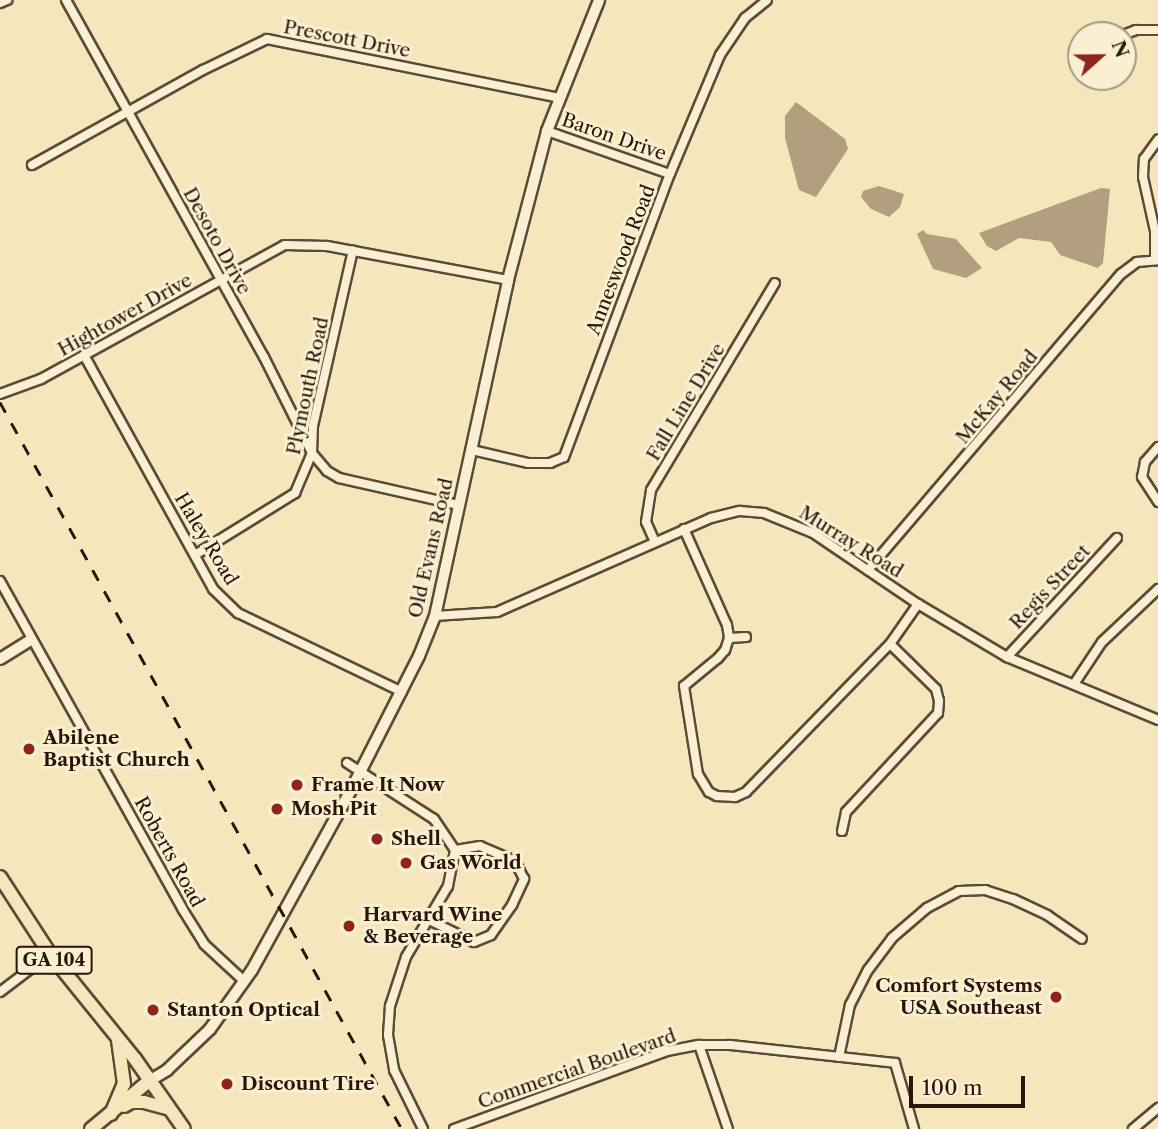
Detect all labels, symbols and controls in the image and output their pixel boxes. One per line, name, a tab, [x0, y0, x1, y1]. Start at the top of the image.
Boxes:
street label: Prescott Drive	[282, 16, 412, 62]
north arrow	[1067, 21, 1137, 91]
text: N	[1107, 37, 1134, 61]
street label: Baron Drive	[559, 108, 669, 166]
street label: Anneswood Road	[582, 182, 660, 338]
street label: Desoto Drive	[178, 184, 256, 298]
street label: Hightower Drive	[54, 269, 196, 361]
street label: Plymouth Road	[282, 315, 334, 457]
street label: Fall Line Drive	[642, 339, 730, 465]
street label: McKay Road	[951, 345, 1043, 449]
street label: Old Evans Road	[404, 476, 458, 620]
street label: Haley Road	[169, 488, 243, 590]
street label: Murray Road	[795, 501, 907, 583]
street label: Regis Street	[1005, 540, 1095, 634]
place label: Abilene Baptist Church	[43, 727, 190, 771]
marker: Abilene Baptist Church	[21, 741, 37, 757]
place label: Frame It Now	[311, 774, 445, 796]
marker: Frame It Now	[289, 777, 305, 793]
street label: Roberts Road	[129, 793, 209, 911]
place label: Mosh Pit	[291, 798, 377, 820]
marker: Mosh Pit	[269, 801, 285, 817]
place label: Shell	[391, 828, 441, 850]
marker: Shell	[369, 831, 385, 847]
place label: Gas World	[420, 852, 522, 874]
marker: Gas World	[398, 855, 414, 871]
place label: Harvard Wine & Beverage	[363, 904, 503, 948]
marker: Harvard Wine & Beverage	[341, 918, 357, 934]
road number: GA 104	[14, 945, 94, 974]
place label: Comfort Systems USA Southeast	[875, 975, 1042, 1019]
marker: Comfort Systems USA Southeast	[1048, 989, 1064, 1005]
place label: Stanton Optical	[167, 999, 320, 1021]
marker: Stanton Optical	[145, 1002, 161, 1018]
street label: Commercial Boulevard	[475, 1024, 679, 1114]
scale bar	[913, 1062, 1028, 1106]
place label: Discount Tire	[241, 1073, 375, 1095]
text: 100 m	[922, 1075, 983, 1100]
marker: Discount Tire	[219, 1076, 235, 1092]

